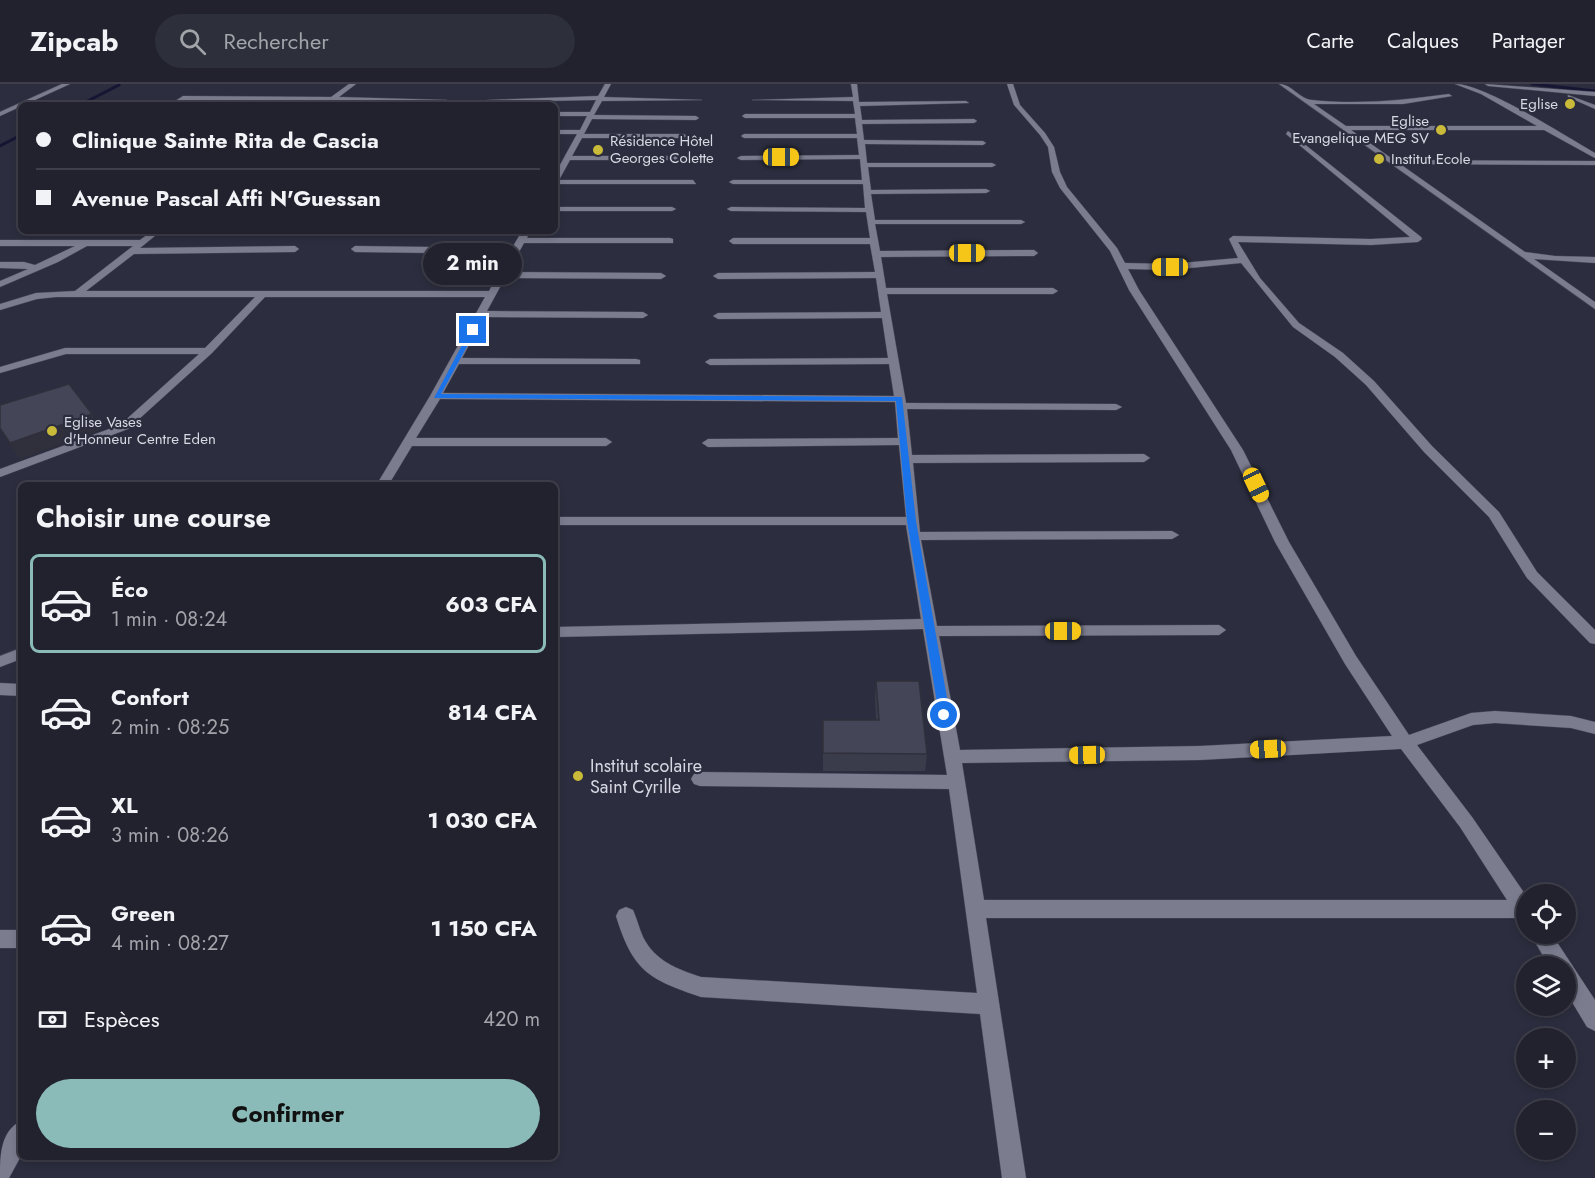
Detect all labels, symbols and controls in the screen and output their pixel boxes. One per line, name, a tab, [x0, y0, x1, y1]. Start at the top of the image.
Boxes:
search box	[155, 14, 575, 68]
text: Zipcab	[30, 21, 119, 62]
icon: search	[176, 25, 209, 58]
text: Rechercher	[224, 25, 329, 57]
text: Carte	[1307, 26, 1354, 56]
text: Calques	[1387, 26, 1459, 56]
text: Partager	[1492, 26, 1565, 56]
place label: Eglise	[1520, 93, 1558, 115]
marker: Eglise	[1563, 97, 1577, 111]
place label: Eglise Evangelique MEG SV	[1292, 110, 1429, 149]
marker: Eglise Evangelique MEG SV	[1434, 123, 1448, 137]
text: Clinique Sainte Rita de Cascia	[72, 124, 379, 156]
place label: Résidence Hôtel Georges Colette	[610, 130, 714, 169]
marker: Résidence Hôtel Georges Colette	[591, 143, 605, 157]
car	[763, 148, 799, 166]
place label: Institut Ecole	[1391, 148, 1471, 170]
marker: Institut Ecole	[1372, 152, 1386, 166]
text: Avenue Pascal Affi N'Guessan	[72, 182, 381, 214]
callout: 2 min	[424, 243, 522, 285]
car	[949, 244, 985, 262]
text: 2 min	[446, 249, 499, 278]
car	[1152, 258, 1188, 276]
route end	[459, 316, 486, 343]
place label: Eglise Vases d'Honneur Centre Eden	[64, 411, 216, 450]
marker: Eglise Vases d'Honneur Centre Eden	[45, 424, 59, 438]
car	[1240, 465, 1272, 505]
text: Choisir une course	[36, 498, 271, 537]
text: Éco	[111, 573, 148, 605]
icon: car	[39, 577, 93, 631]
text: 603 CFA	[445, 588, 537, 620]
text: 1 min · 08:24	[111, 605, 227, 634]
car	[1045, 622, 1081, 640]
text: Confort	[111, 681, 189, 713]
icon: car	[39, 685, 93, 739]
text: 814 CFA	[448, 696, 537, 728]
route start	[930, 701, 957, 728]
text: 2 min · 08:25	[111, 713, 229, 742]
car	[1250, 739, 1286, 759]
car	[1069, 746, 1105, 764]
place label: Institut scolaire Saint Cyrille	[590, 753, 702, 800]
marker: Institut scolaire Saint Cyrille	[571, 769, 585, 783]
text: XL	[111, 789, 138, 821]
icon: car	[39, 793, 93, 847]
text: 1 030 CFA	[428, 804, 537, 836]
text: 3 min · 08:26	[111, 821, 229, 850]
map controls	[1516, 884, 1576, 1160]
button: locate	[1516, 884, 1576, 944]
text: Green	[111, 897, 175, 929]
icon: car	[39, 901, 93, 955]
text: 1 150 CFA	[430, 912, 537, 944]
text: 4 min · 08:27	[111, 929, 229, 958]
button: layers	[1516, 956, 1576, 1016]
icon: cash	[36, 1003, 69, 1036]
text: Espèces	[84, 1003, 160, 1035]
text: 420 m	[483, 1005, 540, 1034]
button: +	[1516, 1028, 1576, 1088]
button: Confirmer	[36, 1079, 540, 1148]
button: −	[1516, 1100, 1576, 1160]

